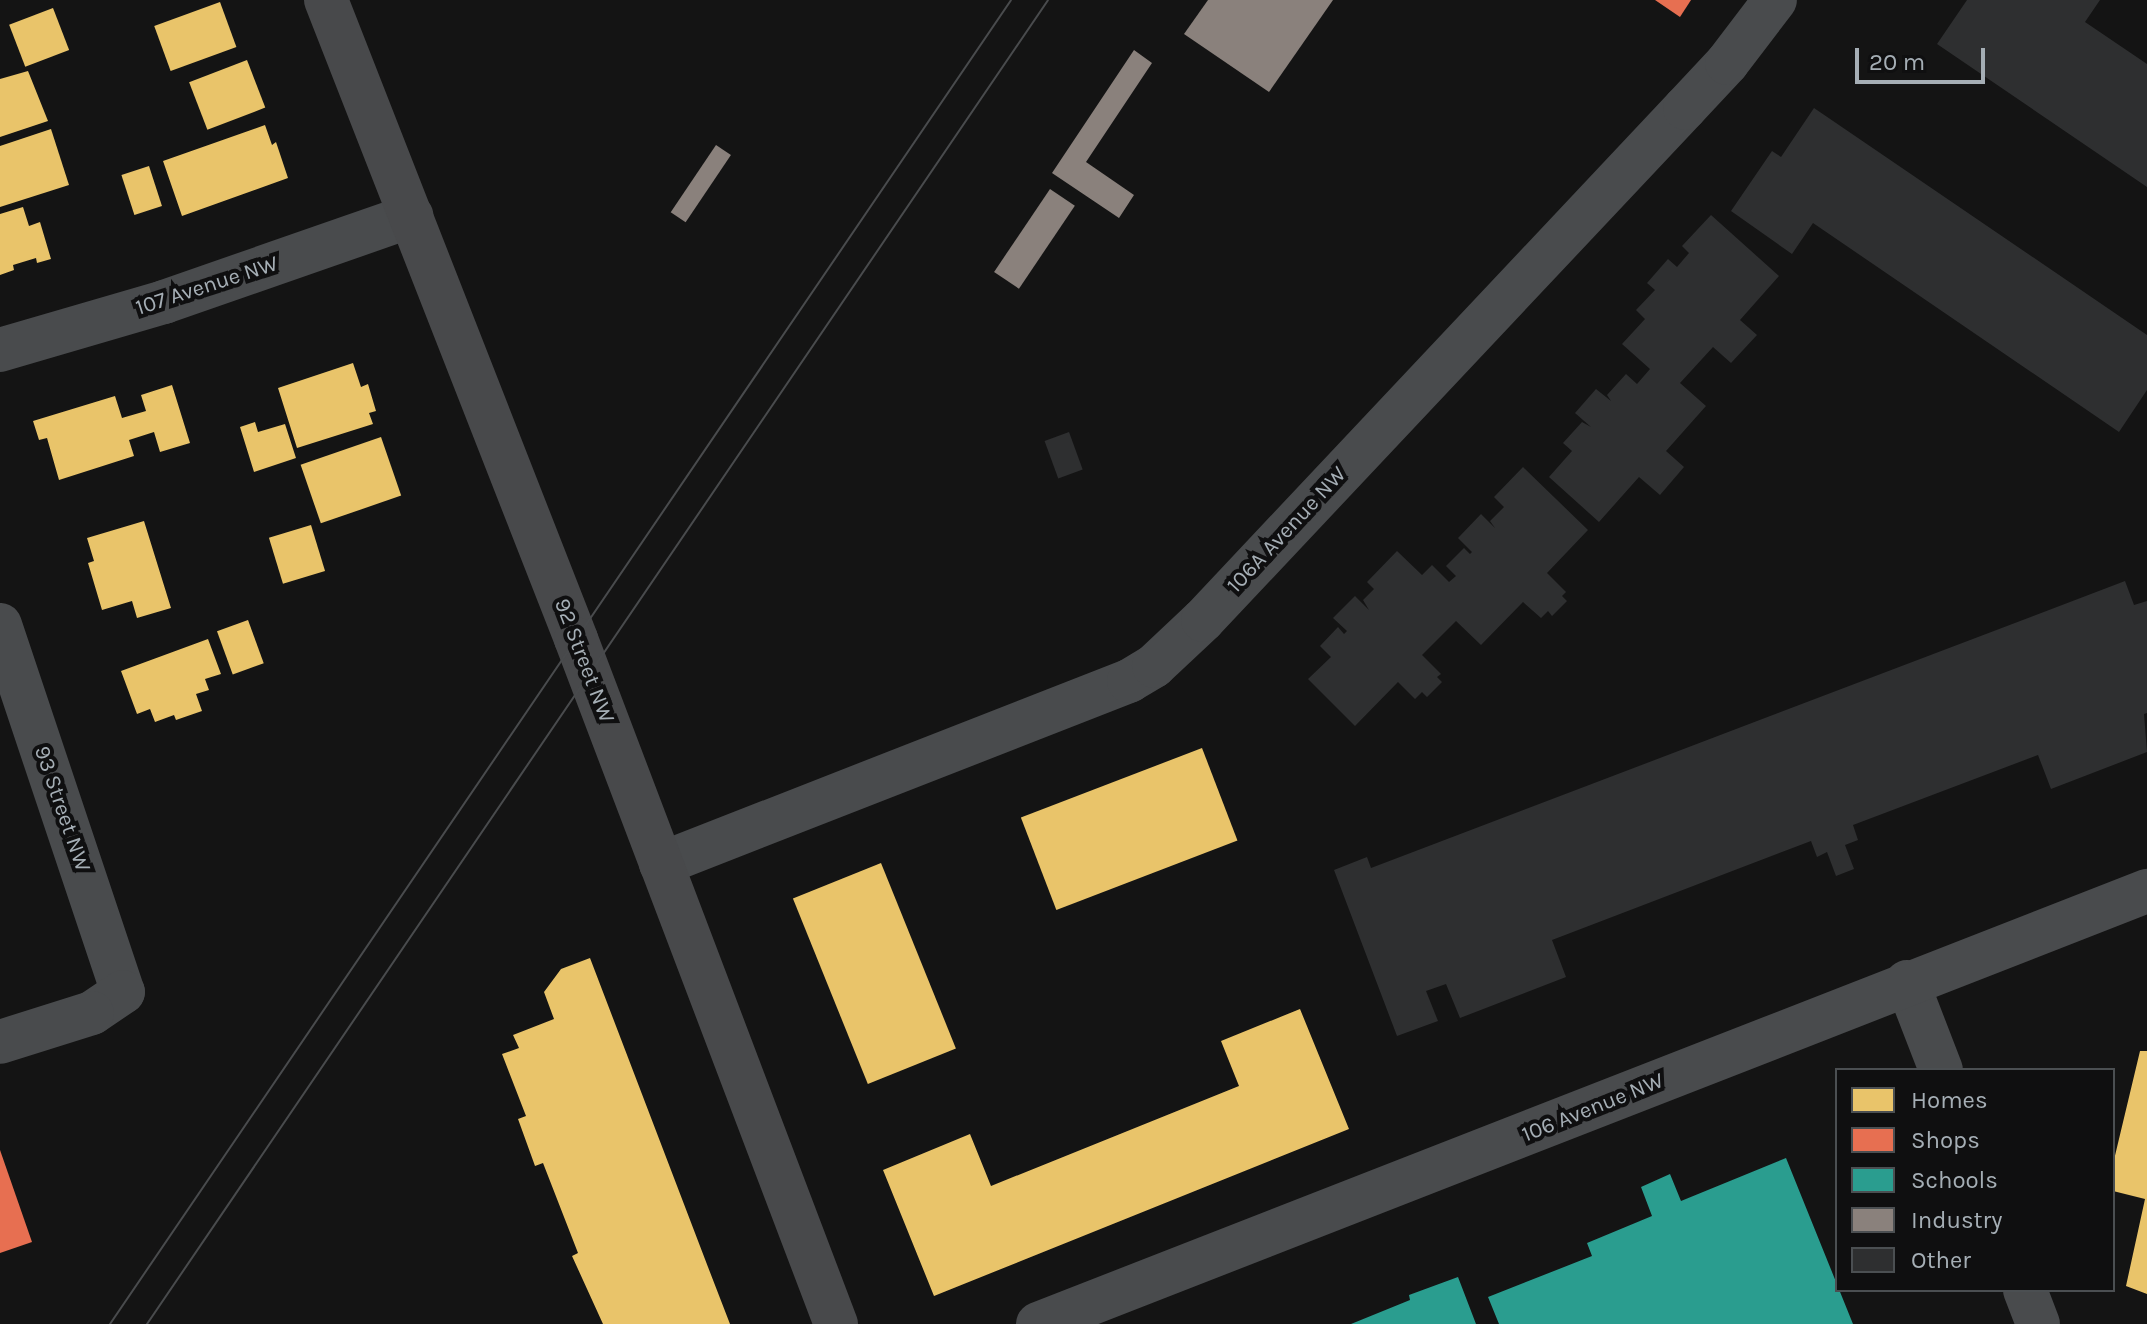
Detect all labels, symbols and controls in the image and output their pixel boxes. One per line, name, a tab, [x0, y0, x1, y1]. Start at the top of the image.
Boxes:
scale bar	[1859, 32, 1989, 82]
text: 20 m	[1869, 48, 1925, 76]
street label: 107 Avenue NW	[132, 251, 282, 321]
street label: 106A Avenue NW	[1222, 461, 1352, 599]
street label: 92 Street NW	[548, 595, 620, 727]
street label: 93 Street NW	[28, 743, 96, 875]
street label: 106 Avenue NW	[1518, 1068, 1668, 1148]
legend	[1835, 1068, 2115, 1292]
text: Homes	[1911, 1086, 1988, 1114]
text: Shops	[1911, 1126, 1980, 1154]
text: Schools	[1911, 1166, 1998, 1194]
text: Industry	[1911, 1206, 2002, 1234]
text: Other	[1911, 1246, 1971, 1274]

